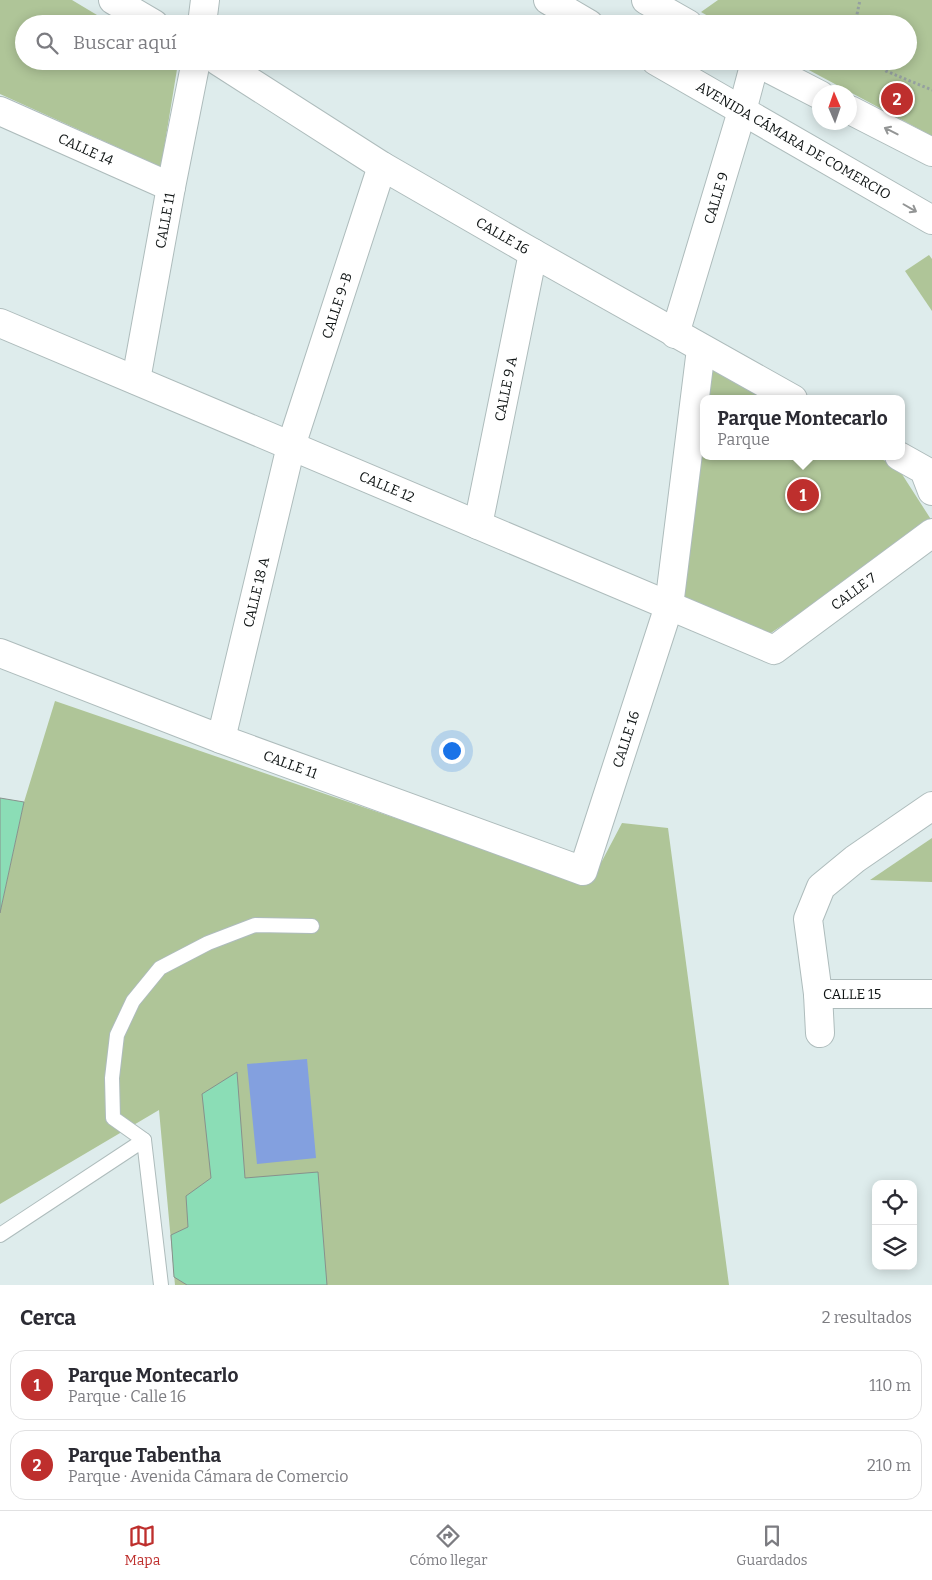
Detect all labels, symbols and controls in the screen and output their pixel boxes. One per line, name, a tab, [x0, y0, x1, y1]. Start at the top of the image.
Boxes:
search box	[15, 15, 917, 70]
icon: search	[33, 29, 61, 57]
text: Buscar aquí	[73, 31, 177, 54]
street label: AVENIDA CÁMARA DE COMERCIO	[693, 78, 894, 204]
pin: 2	[881, 80, 913, 118]
north arrow	[812, 85, 857, 130]
one-way arrow	[884, 126, 899, 135]
street label: CALLE 14	[55, 130, 116, 169]
street label: CALLE 9	[701, 170, 732, 226]
street label: CALLE 11	[152, 191, 179, 250]
one-way arrow	[903, 203, 917, 213]
street label: CALLE 16	[473, 214, 532, 258]
street label: CALLE 9-B	[318, 270, 356, 341]
street label: CALLE 9 A	[491, 355, 521, 423]
popup	[700, 395, 905, 460]
text: Parque Montecarlo	[717, 407, 888, 430]
text: Parque	[717, 430, 770, 449]
street label: CALLE 12	[356, 468, 417, 506]
pin: 1	[787, 476, 819, 514]
street label: CALLE 18 A	[240, 555, 273, 629]
street label: CALLE 7	[828, 569, 880, 614]
street label: CALLE 16	[609, 709, 643, 770]
your location	[439, 738, 465, 764]
street label: CALLE 11	[261, 747, 320, 783]
street label: CALLE 15	[823, 986, 881, 1003]
map controls	[872, 1180, 917, 1270]
button: locate	[872, 1180, 917, 1225]
button: layers	[872, 1225, 917, 1270]
text: Cerca	[20, 1305, 76, 1331]
text: 2 resultados	[822, 1308, 912, 1327]
text: Parque Montecarlo	[68, 1364, 238, 1387]
text: 1	[34, 1376, 40, 1395]
text: 110 m	[869, 1376, 911, 1395]
text: Parque · Calle 16	[68, 1387, 186, 1406]
text: Parque Tabentha	[68, 1444, 221, 1467]
text: 2	[32, 1456, 42, 1475]
text: 210 m	[867, 1456, 911, 1475]
text: Parque · Avenida Cámara de Comercio	[68, 1467, 348, 1486]
tab: Mapa	[124, 1522, 160, 1569]
tab: Cómo llegar	[409, 1522, 487, 1569]
tab: Guardados	[736, 1522, 808, 1569]

